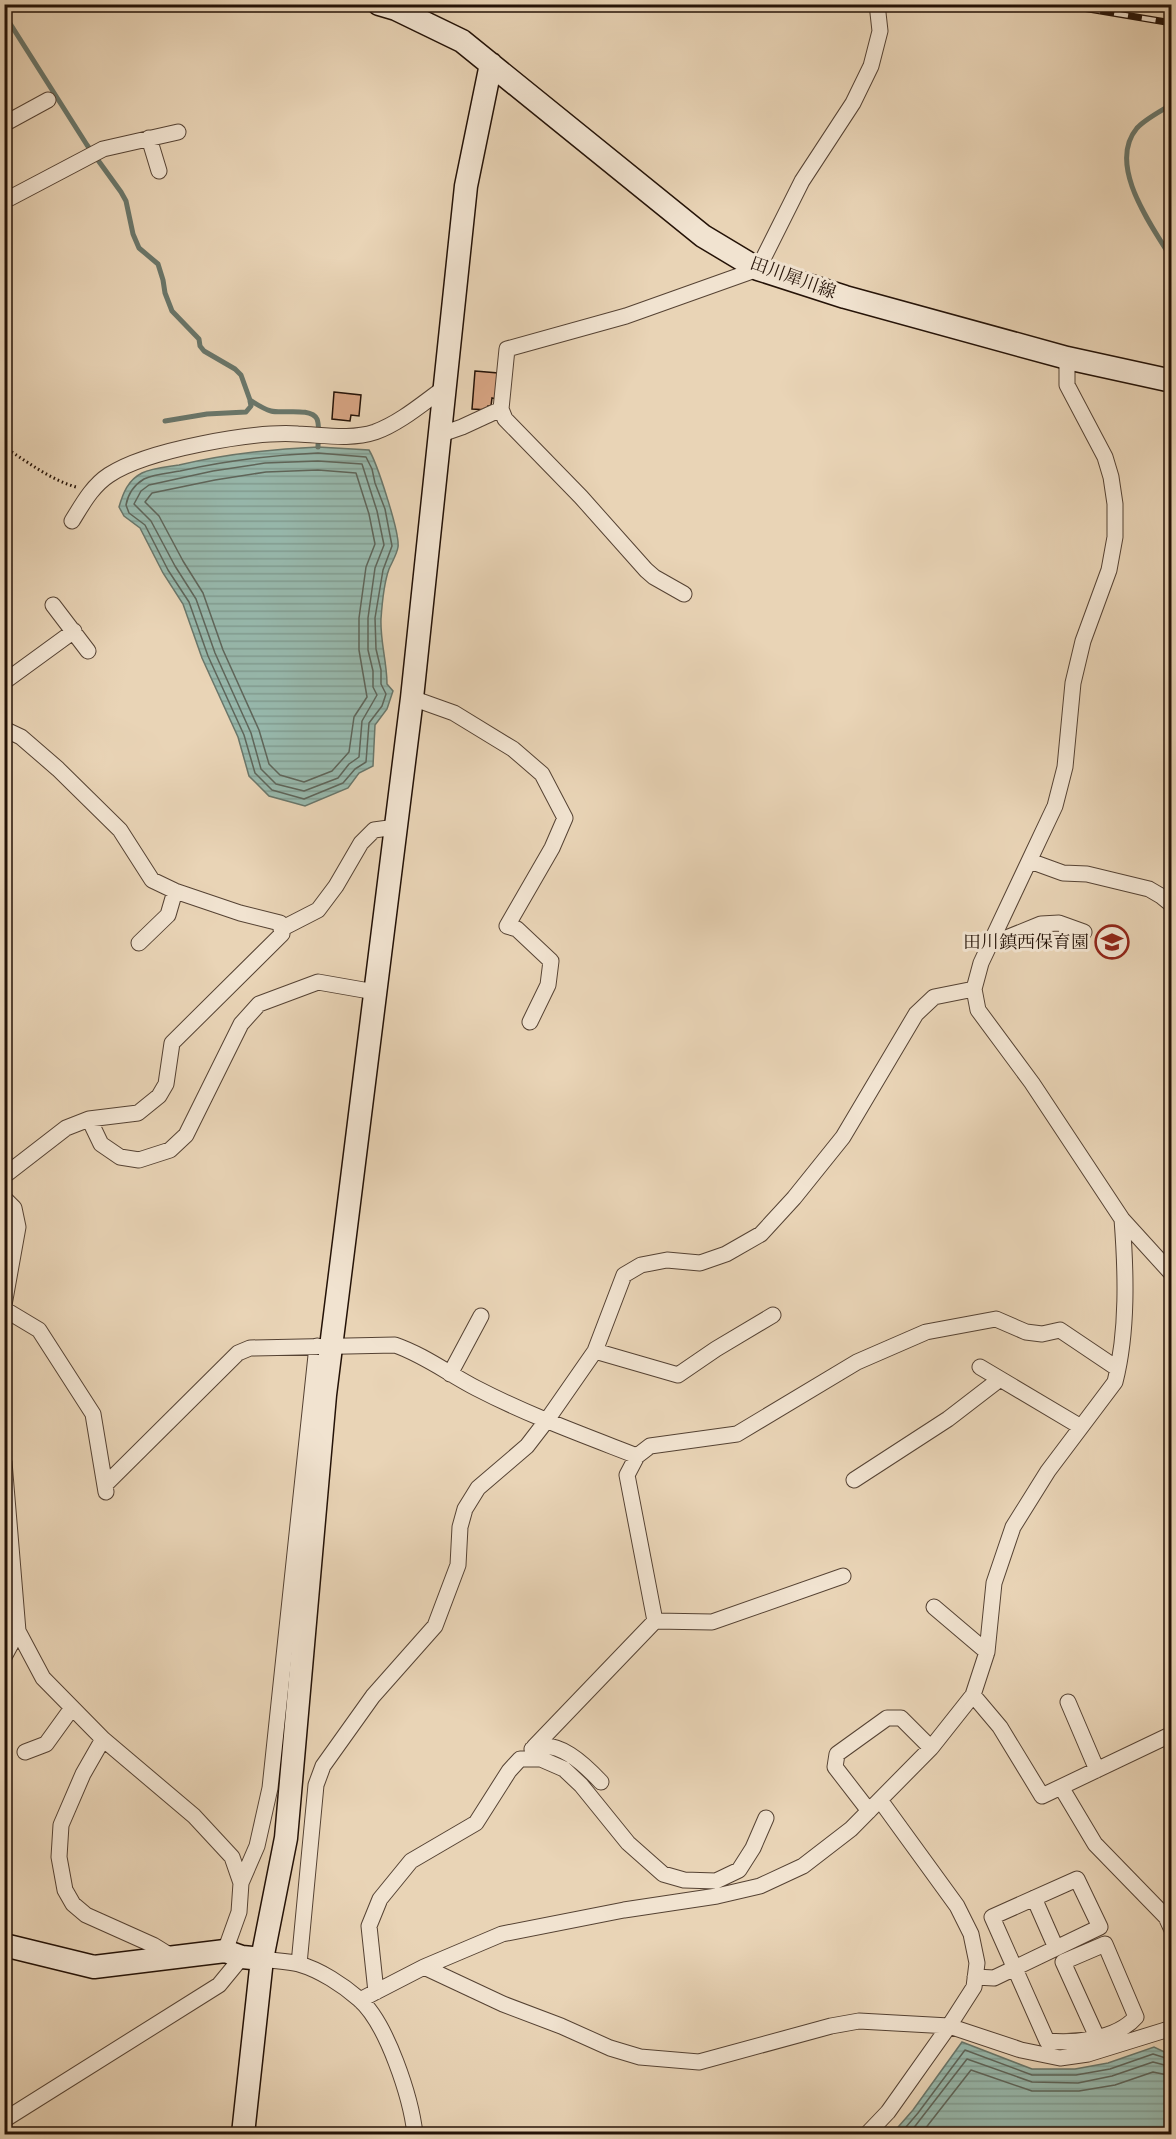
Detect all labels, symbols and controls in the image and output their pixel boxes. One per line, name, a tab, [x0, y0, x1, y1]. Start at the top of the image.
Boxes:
street label: 田川犀川線	[746, 251, 840, 305]
school or university icon: 田川鎮西保育園	[1094, 924, 1130, 960]
place label: 田川鎮西保育園	[963, 930, 1089, 955]

